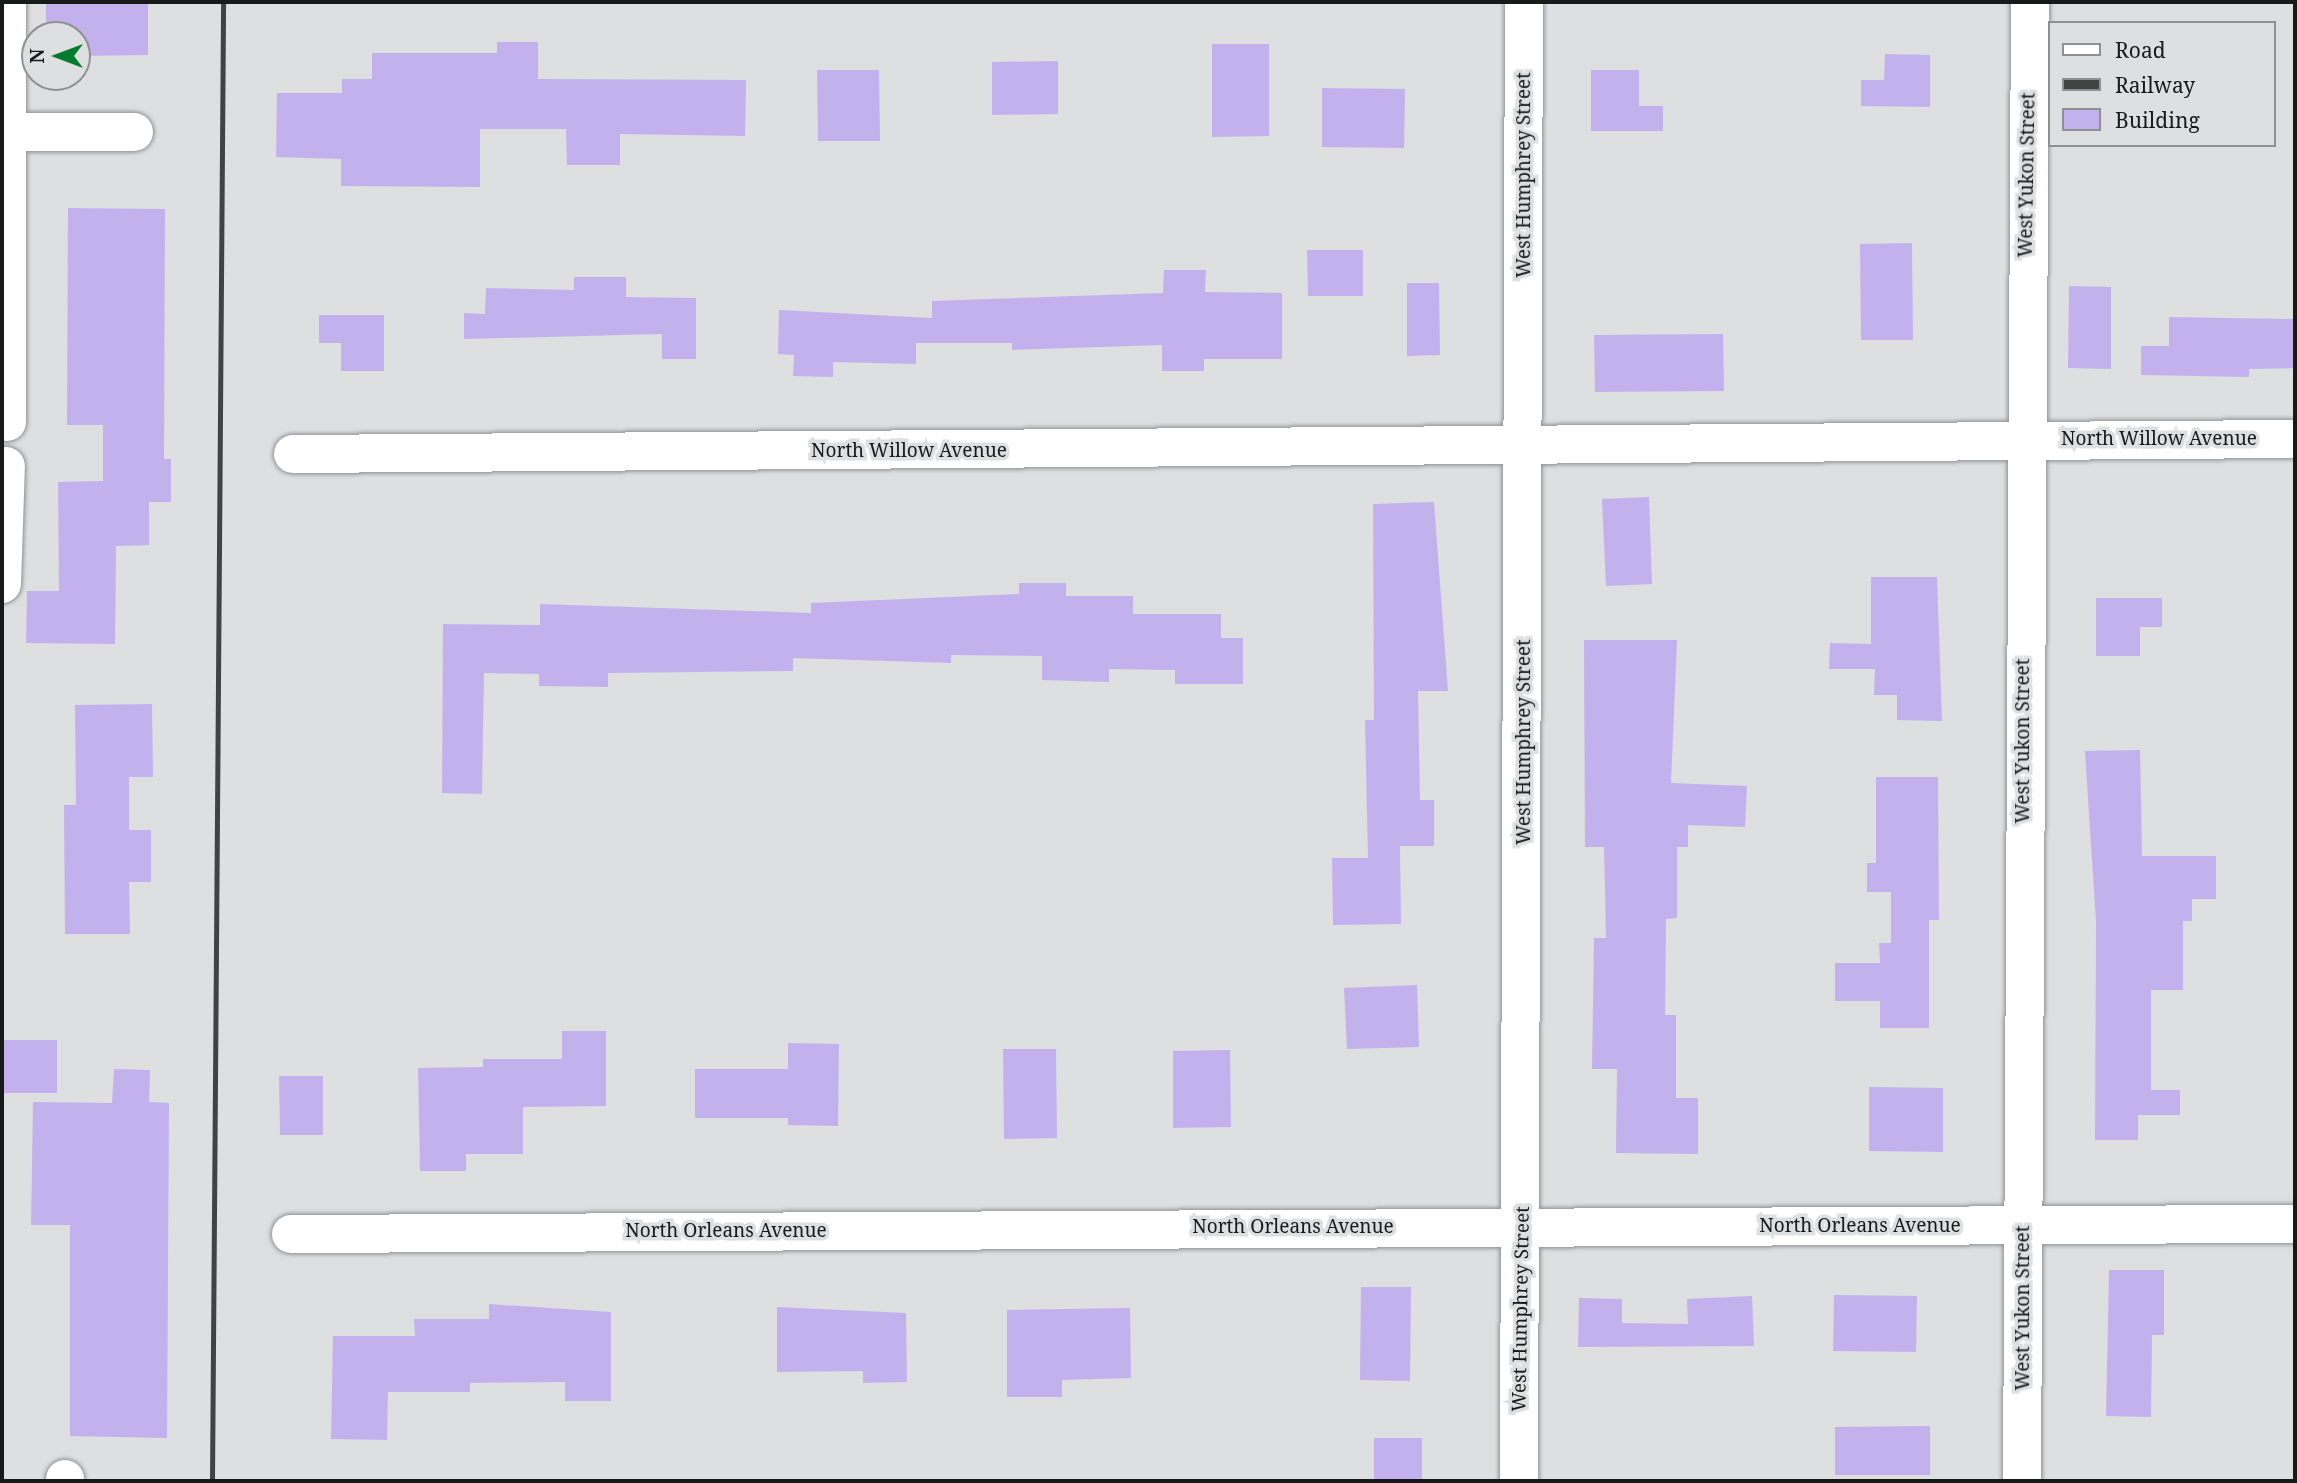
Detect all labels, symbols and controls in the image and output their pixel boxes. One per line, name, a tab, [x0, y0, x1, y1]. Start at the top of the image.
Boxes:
north arrow	[21, 21, 91, 91]
legend	[2048, 21, 2276, 147]
text: Road	[2115, 36, 2166, 64]
text: N	[24, 49, 50, 64]
text: Railway	[2115, 71, 2195, 99]
street label: West Humphrey Street	[1513, 72, 1535, 278]
street label: West Yukon Street	[2014, 92, 2040, 258]
text: Building	[2115, 106, 2200, 134]
street label: North Willow Avenue	[2061, 428, 2257, 450]
street label: North Willow Avenue	[811, 440, 1007, 462]
street label: West Humphrey Street	[1513, 639, 1535, 845]
street label: West Yukon Street	[2012, 659, 2034, 823]
street label: West Humphrey Street	[1508, 1206, 1534, 1412]
street label: North Orleans Avenue	[1759, 1215, 1961, 1237]
street label: North Orleans Avenue	[1192, 1216, 1394, 1238]
street label: North Orleans Avenue	[625, 1220, 827, 1242]
street label: West Yukon Street	[2012, 1226, 2034, 1390]

